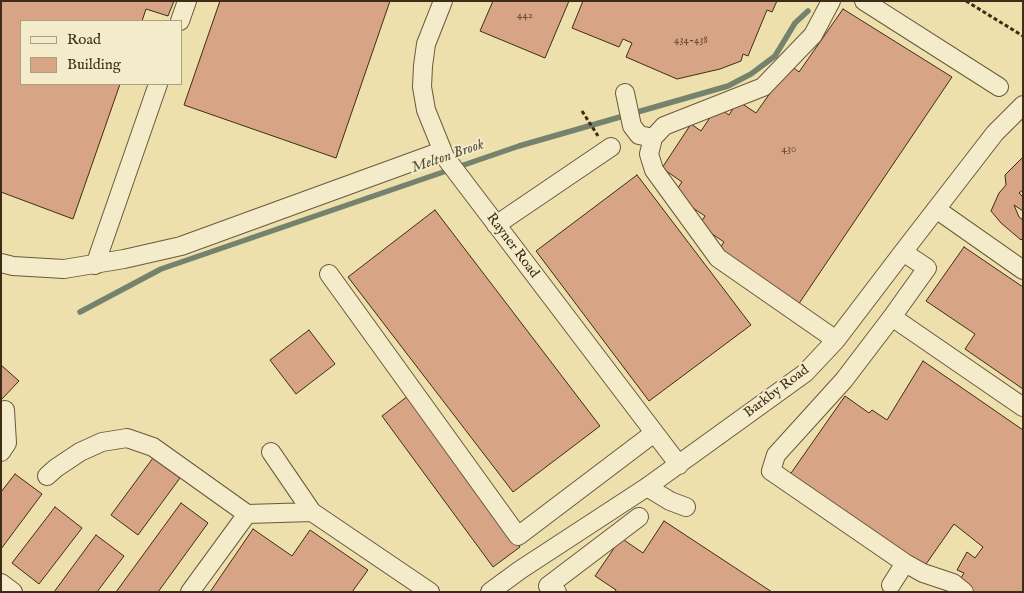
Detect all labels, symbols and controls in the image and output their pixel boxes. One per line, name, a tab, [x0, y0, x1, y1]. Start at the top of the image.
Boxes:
house number: 442	[517, 9, 533, 23]
legend	[20, 20, 182, 85]
text: Road	[67, 30, 101, 49]
house number: 434-438	[674, 34, 708, 48]
text: Building	[67, 55, 121, 74]
water label: Melton Brook	[409, 136, 487, 178]
house number: 430	[782, 143, 796, 157]
street label: Rayner Road	[482, 210, 542, 282]
street label: Barkby Road	[741, 362, 813, 422]

